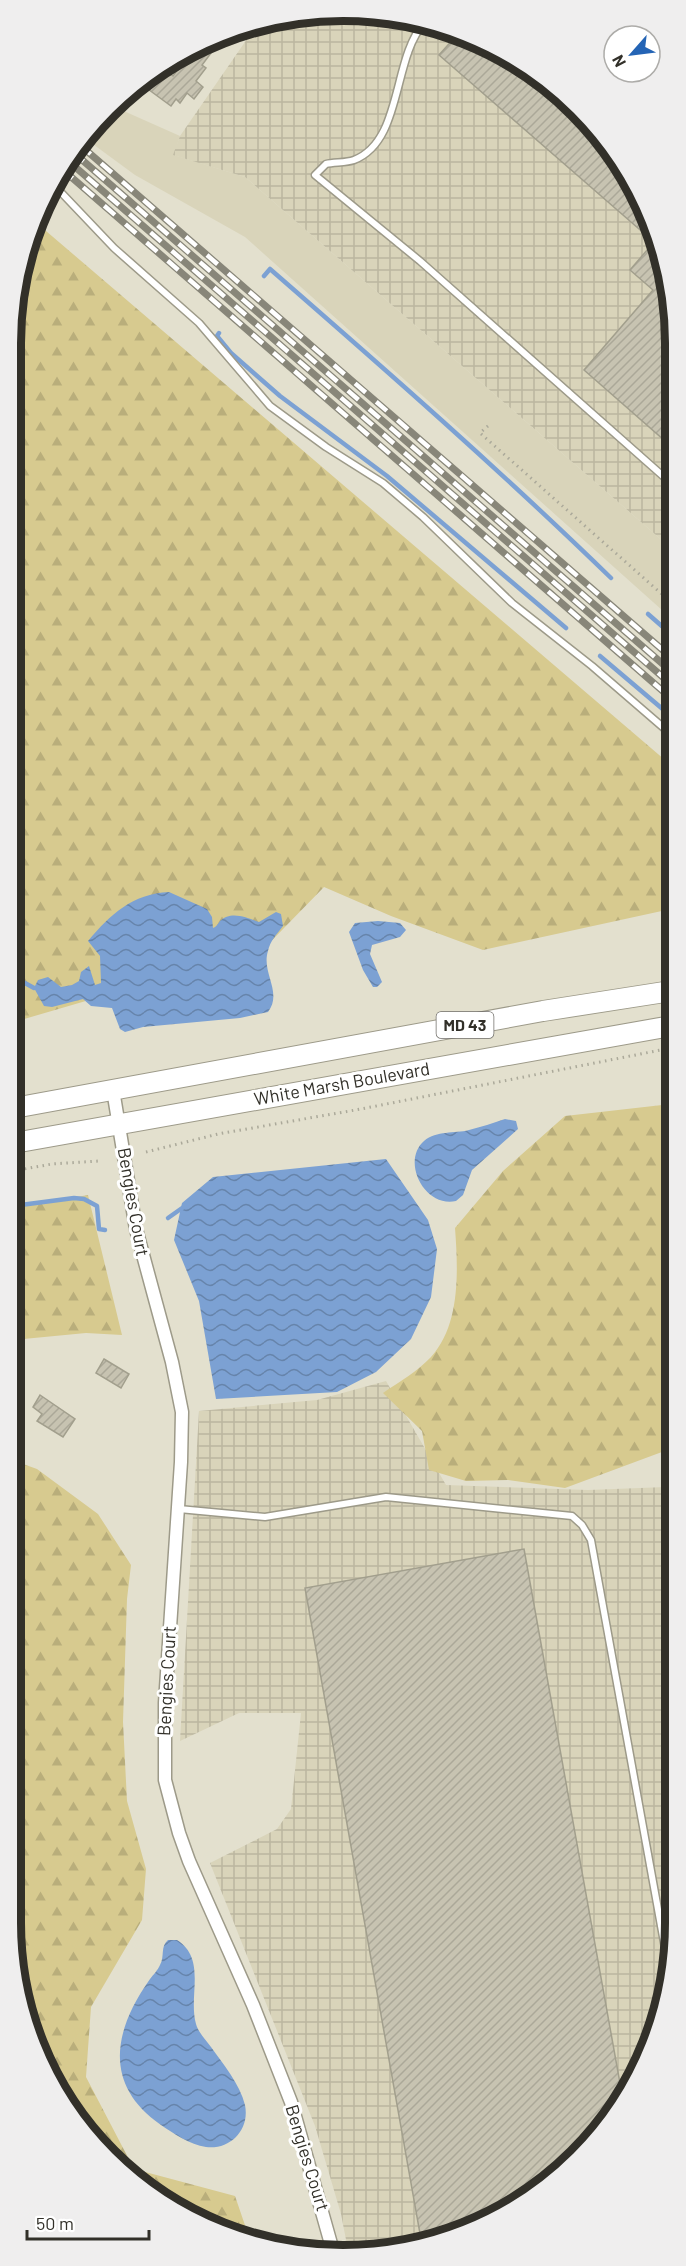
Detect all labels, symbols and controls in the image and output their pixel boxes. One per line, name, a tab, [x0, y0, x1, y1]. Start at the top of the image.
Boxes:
north arrow	[602, 24, 662, 84]
text: N	[607, 52, 629, 70]
road number: MD 43	[436, 1012, 494, 1038]
street label: White Marsh Boulevard	[252, 1057, 431, 1109]
street label: Bengies Court	[114, 1146, 154, 1258]
street label: Bengies Court	[152, 1625, 180, 1737]
street label: Bengies Court	[281, 2102, 335, 2214]
scale bar	[27, 2203, 148, 2241]
text: 50 m	[36, 2212, 74, 2234]

